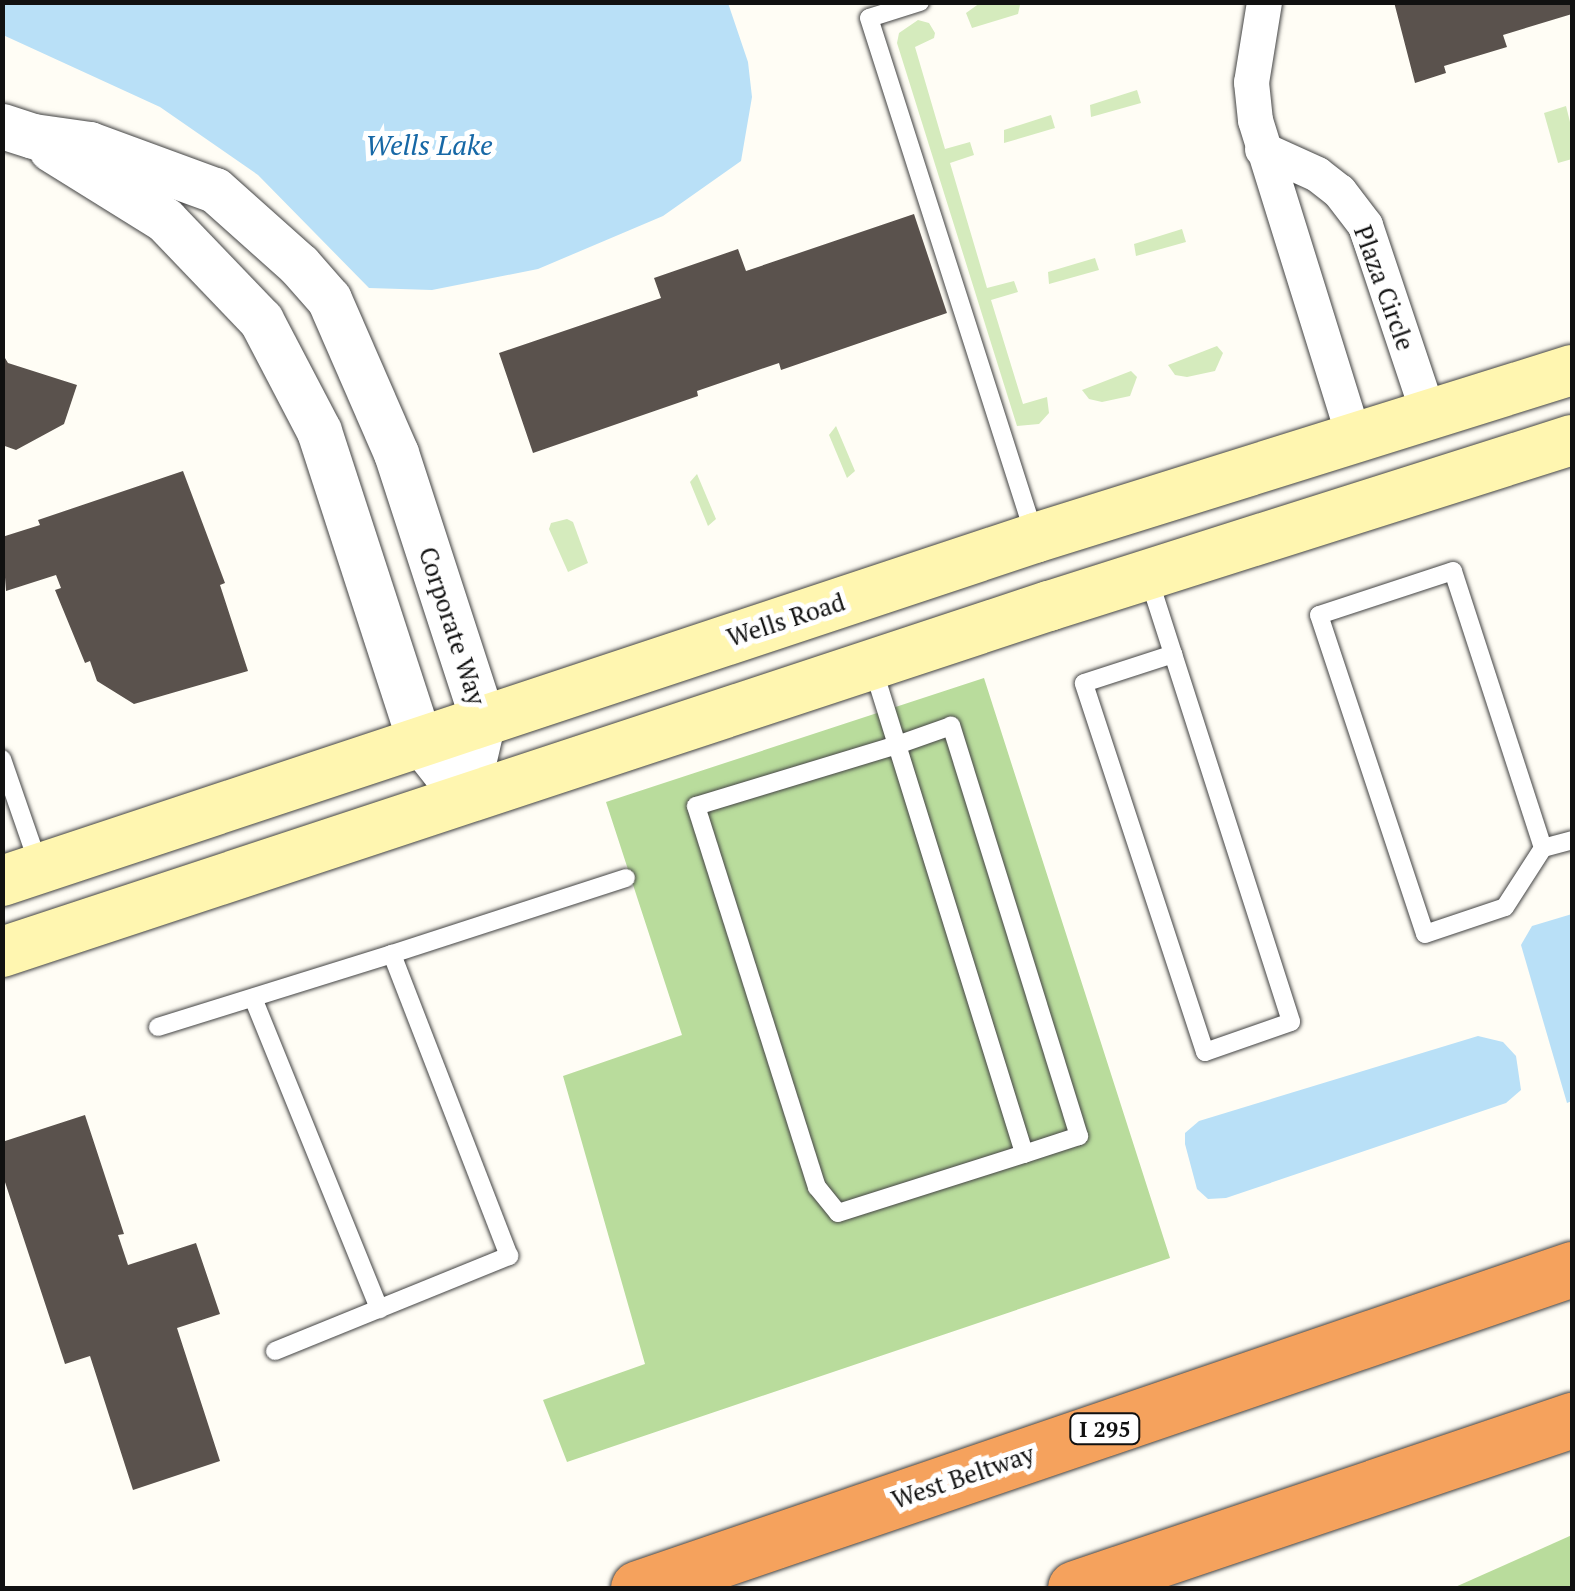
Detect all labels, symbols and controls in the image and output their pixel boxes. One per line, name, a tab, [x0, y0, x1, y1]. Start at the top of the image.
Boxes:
water label: Wells Lake	[365, 128, 493, 162]
street label: Plaza Circle	[1348, 221, 1420, 355]
street label: Corporate Way	[412, 543, 492, 709]
street label: Wells Road	[723, 587, 849, 653]
road number: I 295	[1068, 1412, 1142, 1446]
street label: West Beltway	[888, 1439, 1038, 1515]

